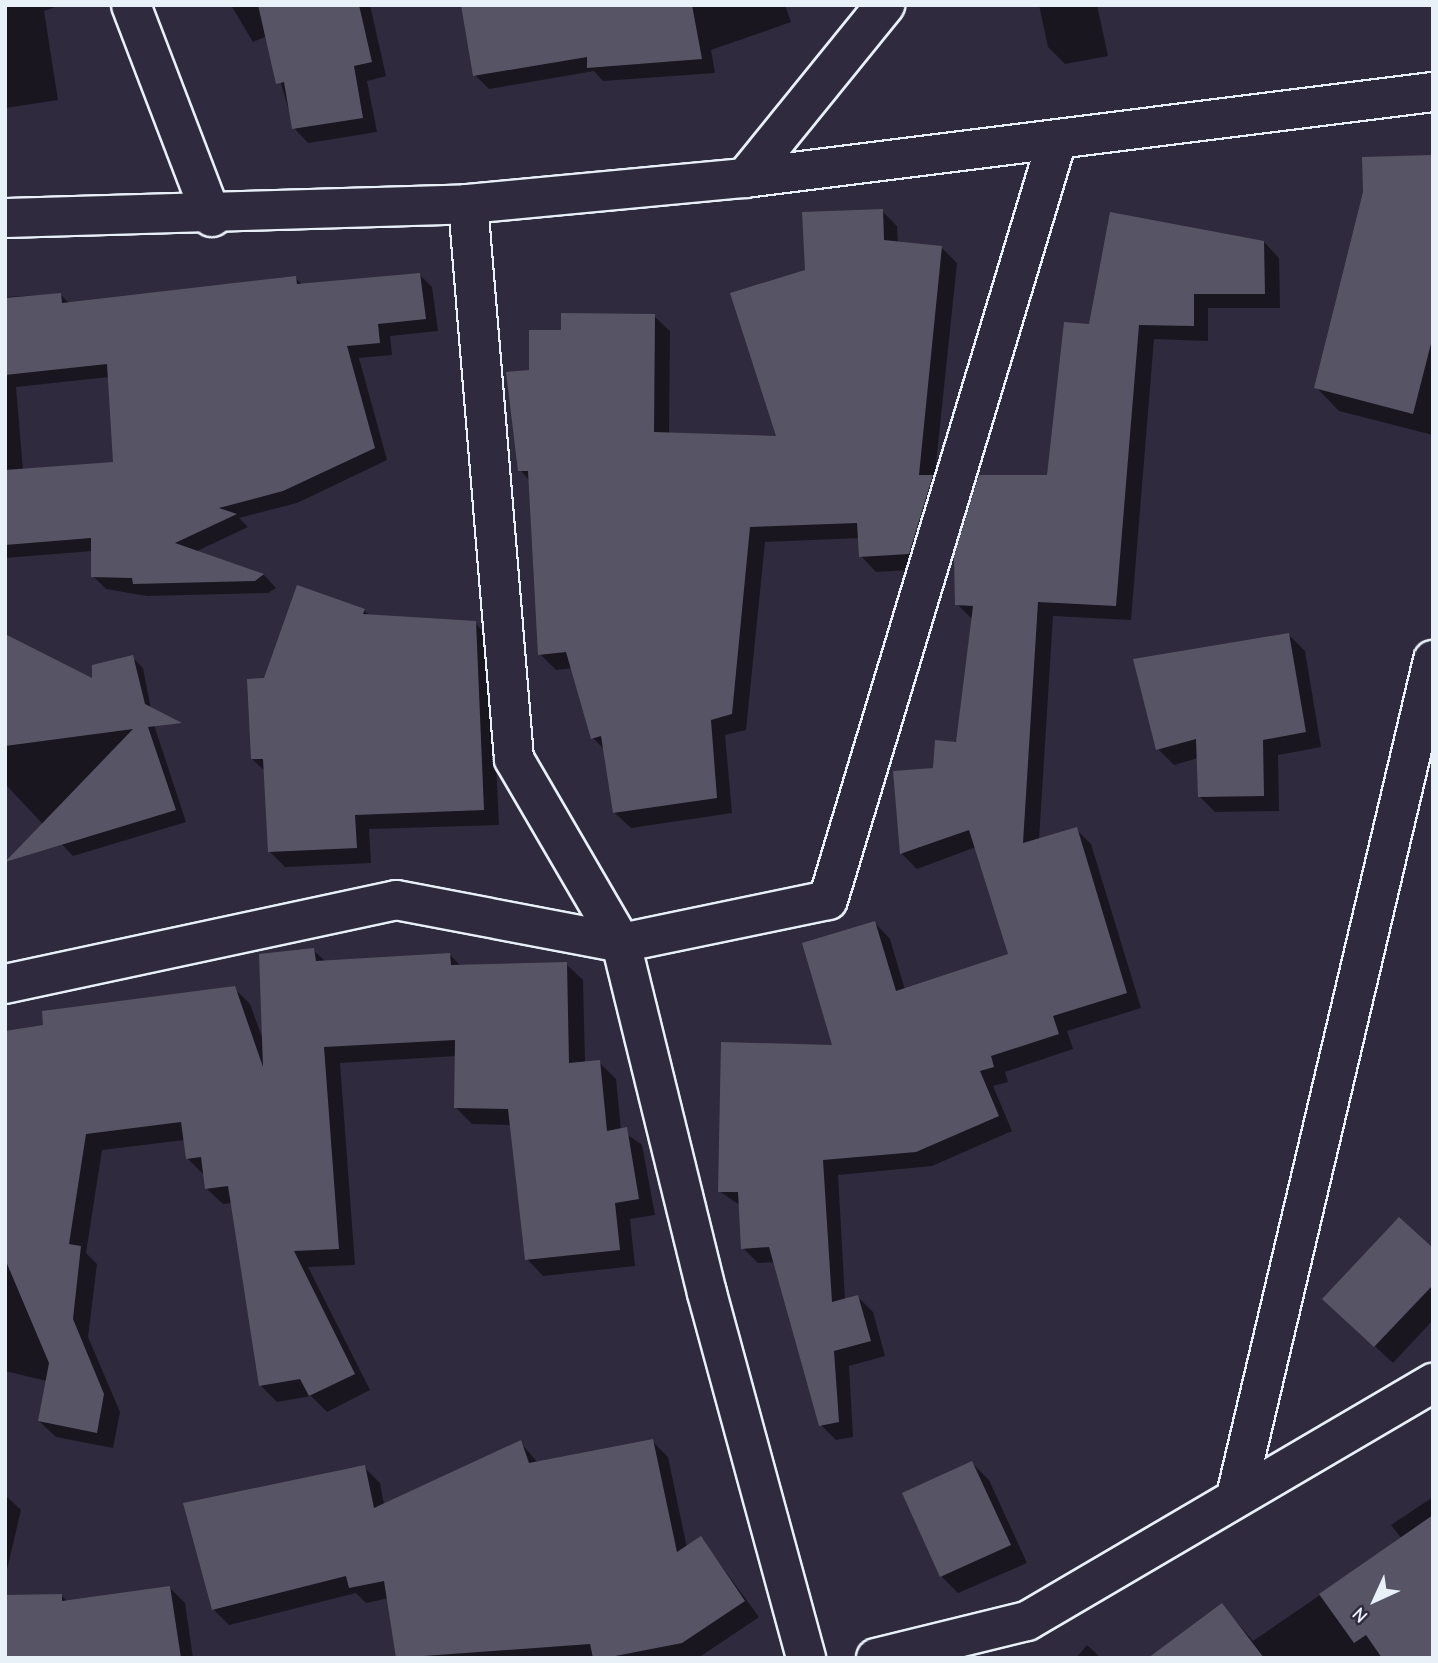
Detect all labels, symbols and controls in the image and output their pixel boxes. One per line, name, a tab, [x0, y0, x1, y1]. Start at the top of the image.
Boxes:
north arrow	[1340, 1565, 1410, 1635]
text: N	[1348, 1603, 1372, 1627]

